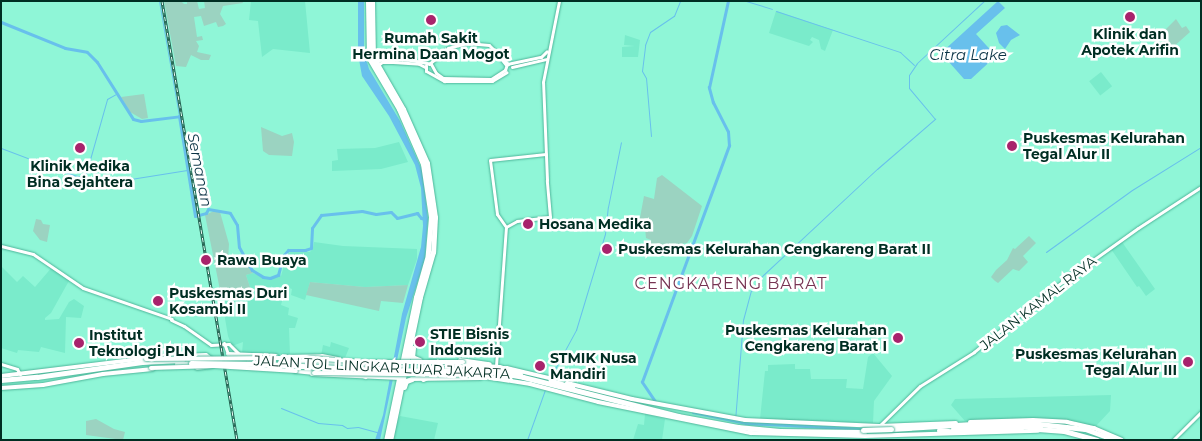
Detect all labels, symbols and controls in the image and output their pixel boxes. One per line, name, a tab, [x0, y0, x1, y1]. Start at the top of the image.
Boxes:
marker: Klinik dan Apotek Arifin	[1123, 10, 1137, 24]
marker: Rumah Sakit Hermina Daan Mogot	[424, 13, 438, 27]
place label: Klinik dan Apotek Arifin	[1081, 26, 1179, 58]
place label: Rumah Sakit Hermina Daan Mogot	[352, 30, 510, 62]
water label: Citra Lake	[929, 46, 1007, 64]
place label: Puskesmas Kelurahan Tegal Alur II	[1023, 130, 1185, 162]
water label: Semanan	[184, 132, 216, 208]
marker: Puskesmas Kelurahan Tegal Alur II	[1005, 139, 1019, 153]
marker: Klinik Medika Bina Sejahtera	[73, 141, 87, 155]
place label: Klinik Medika Bina Sejahtera	[27, 158, 133, 190]
place label: Hosana Medika	[539, 216, 652, 232]
marker: Hosana Medika	[521, 217, 535, 231]
place label: Puskesmas Kelurahan Cengkareng Barat II	[618, 241, 931, 257]
marker: Puskesmas Kelurahan Cengkareng Barat II	[600, 242, 614, 256]
place label: Rawa Buaya	[217, 252, 307, 268]
street label: JALAN KAMAL RAYA	[977, 252, 1099, 354]
marker: Rawa Buaya	[199, 253, 213, 267]
district label: CENGKARENG BARAT	[633, 274, 829, 294]
place label: Puskesmas Duri Kosambi II	[169, 285, 288, 318]
marker: Puskesmas Duri Kosambi II	[151, 294, 165, 308]
place label: Puskesmas Kelurahan Cengkareng Barat I	[725, 322, 887, 354]
place label: STIE Bisnis Indonesia	[430, 326, 509, 358]
place label: Institut Teknologi PLN	[89, 327, 195, 360]
marker: Puskesmas Kelurahan Cengkareng Barat I	[891, 331, 905, 345]
marker: STIE Bisnis Indonesia	[414, 336, 426, 348]
marker: Institut Teknologi PLN	[73, 337, 85, 349]
place label: Puskesmas Kelurahan Tegal Alur III	[1015, 346, 1177, 378]
place label: STMIK Nusa Mandiri	[550, 350, 637, 382]
street label: JALAN TOL LINGKAR LUAR JAKARTA	[253, 352, 511, 382]
marker: Puskesmas Kelurahan Tegal Alur III	[1181, 355, 1195, 369]
marker: STMIK Nusa Mandiri	[534, 360, 546, 372]

